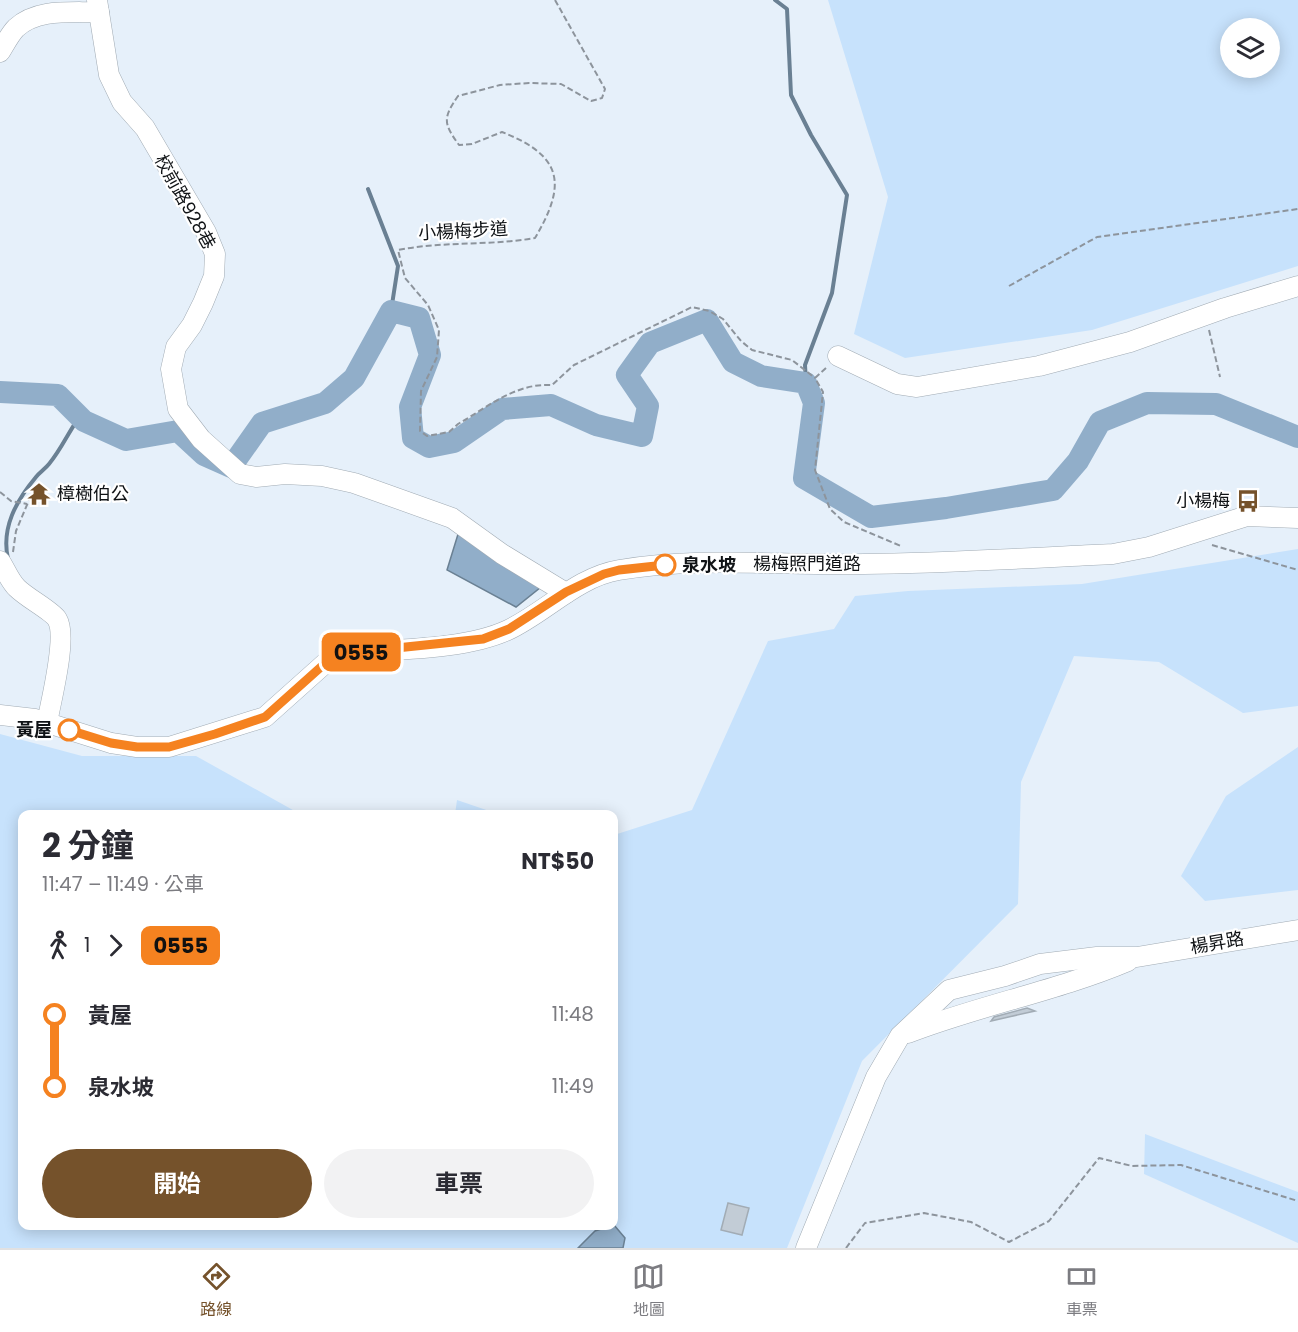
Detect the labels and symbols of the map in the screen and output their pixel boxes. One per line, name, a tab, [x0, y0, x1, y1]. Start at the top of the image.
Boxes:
street label: 校前路928巷	[149, 150, 222, 254]
street label: 小楊梅步道	[417, 216, 509, 245]
temple icon: 樟樹伯公	[26, 481, 52, 507]
place label: 樟樹伯公	[57, 481, 129, 506]
place label: 小楊梅	[1176, 488, 1230, 513]
bus stop icon: 小楊梅	[1235, 488, 1261, 514]
street label: 楊梅照門道路	[753, 551, 861, 576]
place label: 泉水坡	[682, 552, 736, 577]
marker: 泉水坡	[654, 554, 676, 576]
line badge: 0555	[319, 632, 403, 672]
place label: 黃屋	[16, 717, 52, 742]
marker: 黃屋	[58, 719, 80, 741]
street label: 楊昇路	[1188, 926, 1246, 960]

